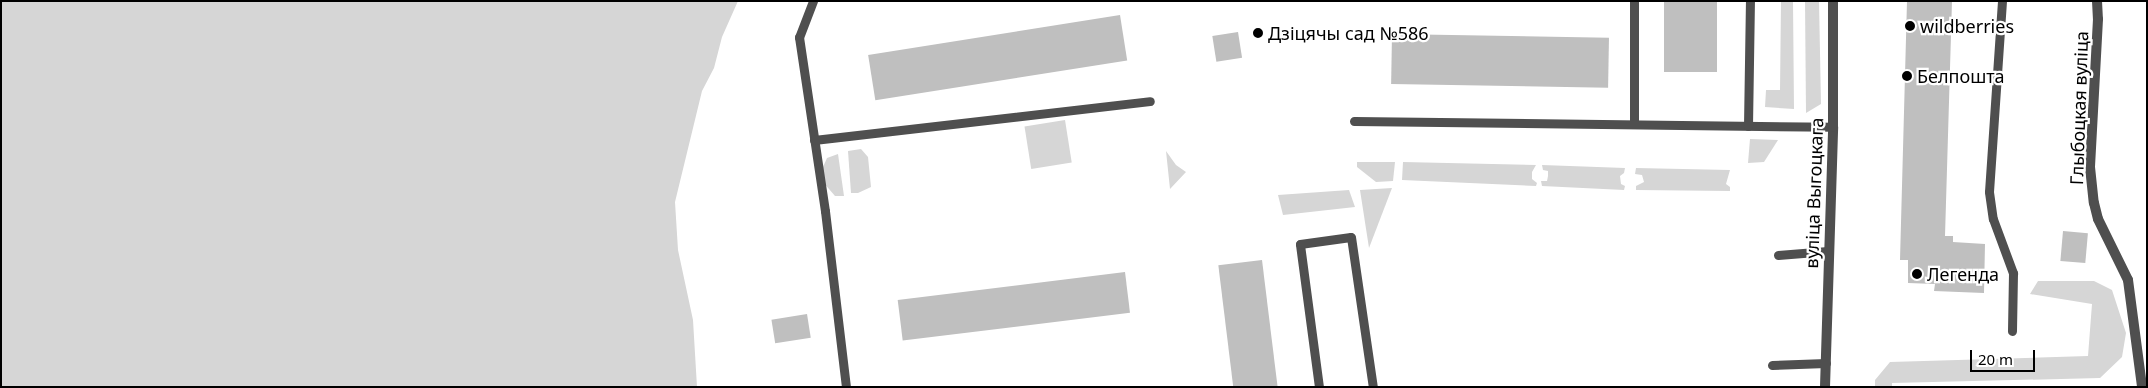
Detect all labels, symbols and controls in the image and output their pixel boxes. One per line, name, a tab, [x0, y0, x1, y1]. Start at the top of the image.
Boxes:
place label: wildberries	[1920, 15, 2014, 37]
marker: wildberries	[1904, 20, 1916, 32]
place label: Дзіцячы сад №586	[1268, 22, 1429, 44]
marker: Дзіцячы сад №586	[1252, 27, 1264, 39]
street label: Глыбоцкая вуліца	[2066, 31, 2092, 185]
place label: Белпошта	[1917, 65, 2005, 87]
marker: Белпошта	[1901, 70, 1913, 82]
street label: вуліца Выгоцкага	[1801, 117, 1827, 269]
place label: Легенда	[1927, 263, 1999, 285]
marker: Легенда	[1911, 268, 1923, 280]
scale bar	[1973, 340, 2038, 372]
text: 20 m	[1978, 349, 2013, 369]

